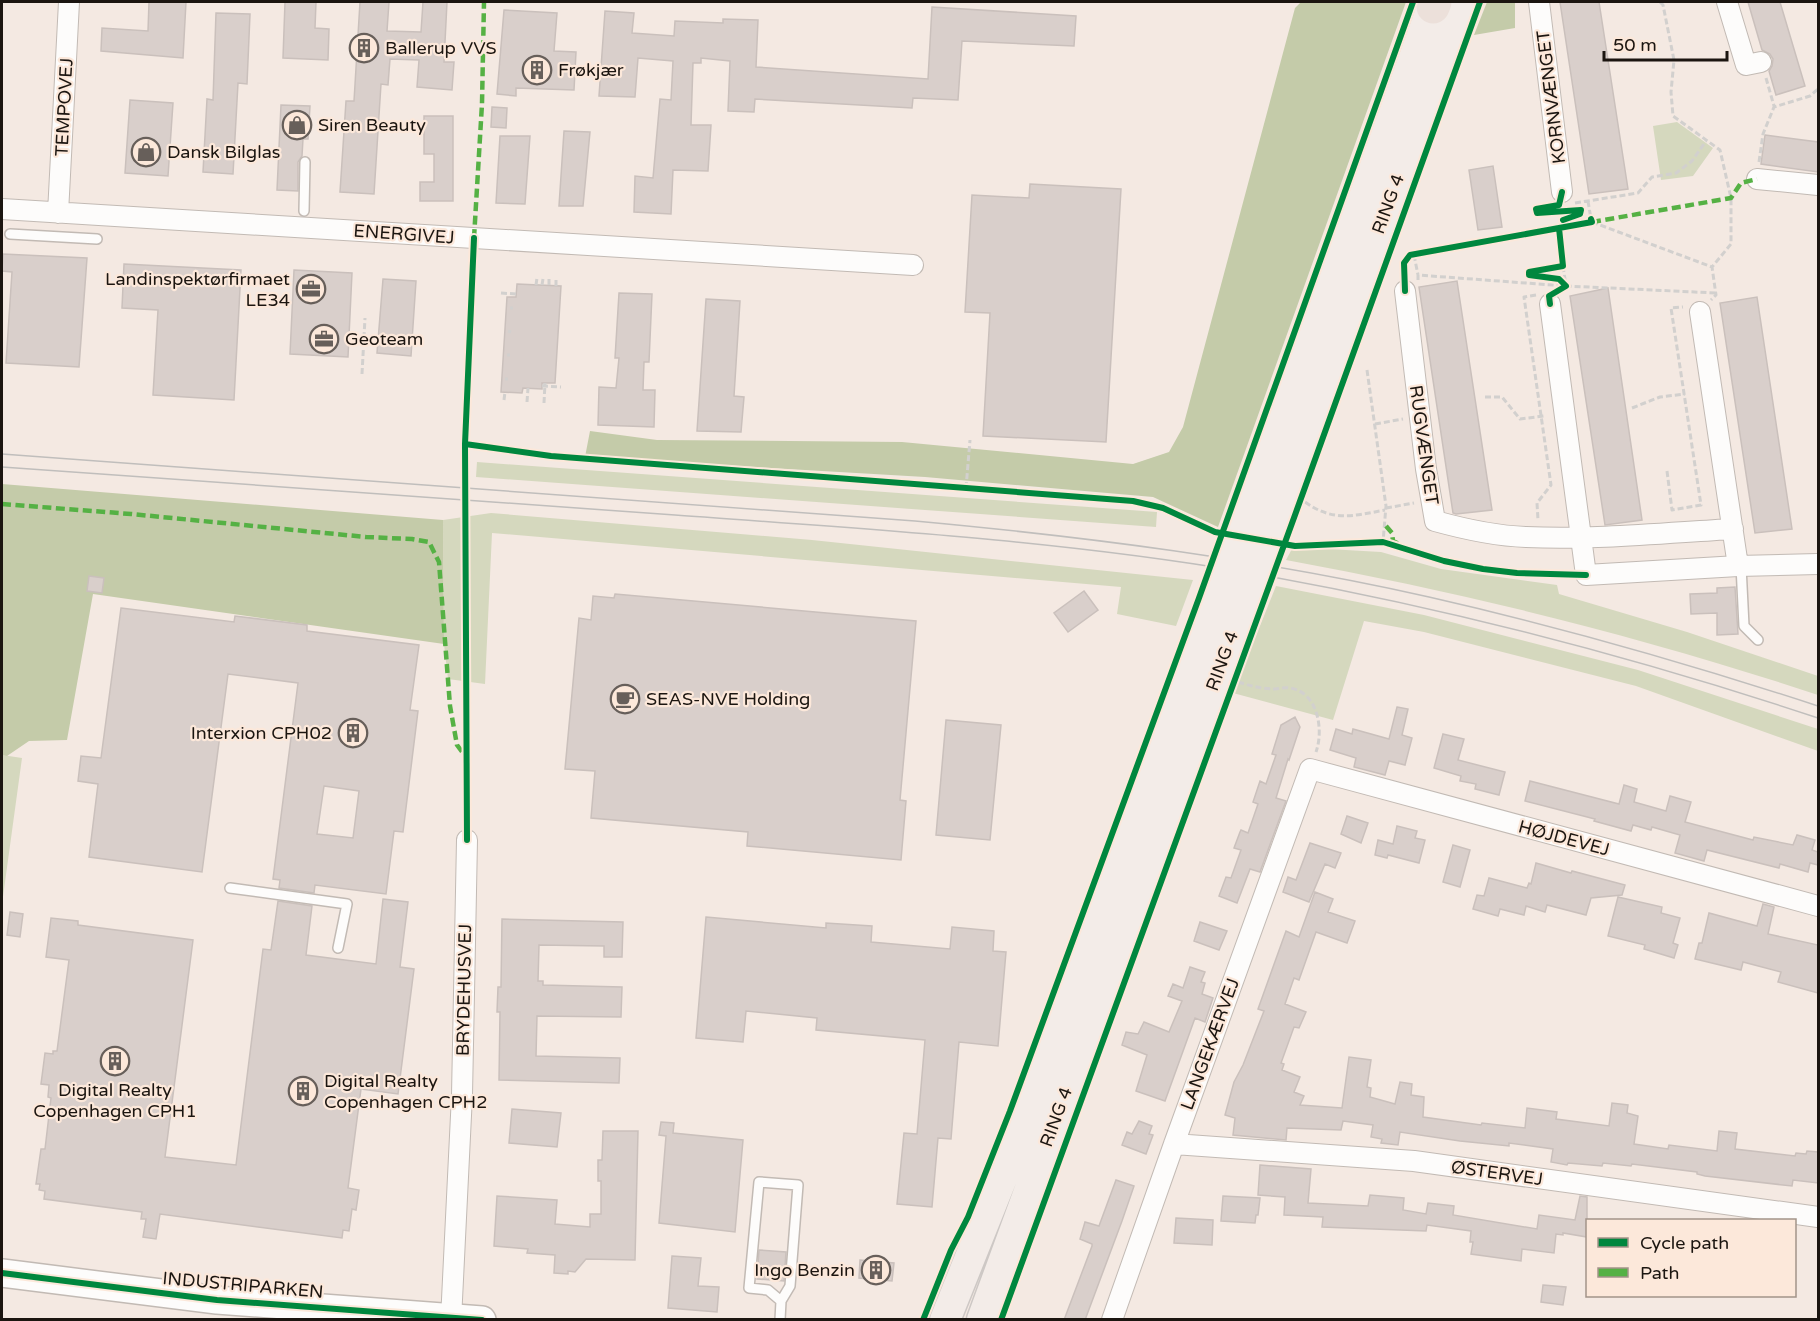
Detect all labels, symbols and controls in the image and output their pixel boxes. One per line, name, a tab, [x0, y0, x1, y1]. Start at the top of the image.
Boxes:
scale bar	[1604, 24, 1727, 62]
street label: KORNVÆNGET	[1532, 29, 1570, 165]
building icon: Ballerup VVS	[348, 32, 380, 64]
text: 50 m	[1613, 34, 1657, 56]
place label: Ballerup VVS	[385, 37, 497, 59]
building icon: Frøkjær	[521, 54, 553, 86]
street label: TEMPOVEJ	[50, 57, 78, 157]
place label: Frøkjær	[558, 59, 624, 81]
shop icon: Siren Beauty	[281, 109, 313, 141]
place label: Siren Beauty	[318, 114, 426, 136]
shop icon: Dansk Bilglas	[130, 136, 162, 168]
place label: Dansk Bilglas	[167, 141, 280, 163]
street label: RING 4	[1367, 171, 1409, 237]
street label: ENERGIVEJ	[353, 219, 455, 249]
place label: Landinspektørfirmaet LE34	[105, 268, 290, 311]
office icon: Landinspektørfirmaet LE34	[295, 273, 327, 305]
office icon: Geoteam	[308, 323, 340, 355]
place label: Geoteam	[345, 328, 423, 350]
street label: RUGVÆNGET	[1405, 384, 1443, 506]
street label: RING 4	[1201, 628, 1243, 694]
cafe icon: SEAS-NVE Holding	[609, 683, 641, 715]
place label: SEAS-NVE Holding	[646, 688, 810, 710]
building icon: Interxion CPH02	[337, 717, 369, 749]
place label: Interxion CPH02	[191, 722, 332, 744]
street label: HØJDEVEJ	[1516, 815, 1612, 861]
street label: BRYDEHUSVEJ	[452, 924, 476, 1056]
street label: LANGEKÆRVEJ	[1176, 975, 1244, 1113]
building icon: Digital Realty Copenhagen CPH1	[99, 1045, 131, 1077]
place label: Digital Realty Copenhagen CPH2	[324, 1070, 487, 1113]
building icon: Digital Realty Copenhagen CPH2	[287, 1075, 319, 1107]
place label: Digital Realty Copenhagen CPH1	[33, 1079, 197, 1122]
street label: RING 4	[1035, 1084, 1077, 1150]
street label: ØSTERVEJ	[1450, 1156, 1544, 1190]
legend	[1586, 1219, 1796, 1297]
text: Cycle path	[1640, 1232, 1729, 1254]
building icon: Ingo Benzin	[860, 1254, 892, 1286]
place label: Ingo Benzin	[754, 1259, 855, 1281]
text: Path	[1640, 1262, 1679, 1284]
street label: INDUSTRIPARKEN	[162, 1267, 324, 1303]

